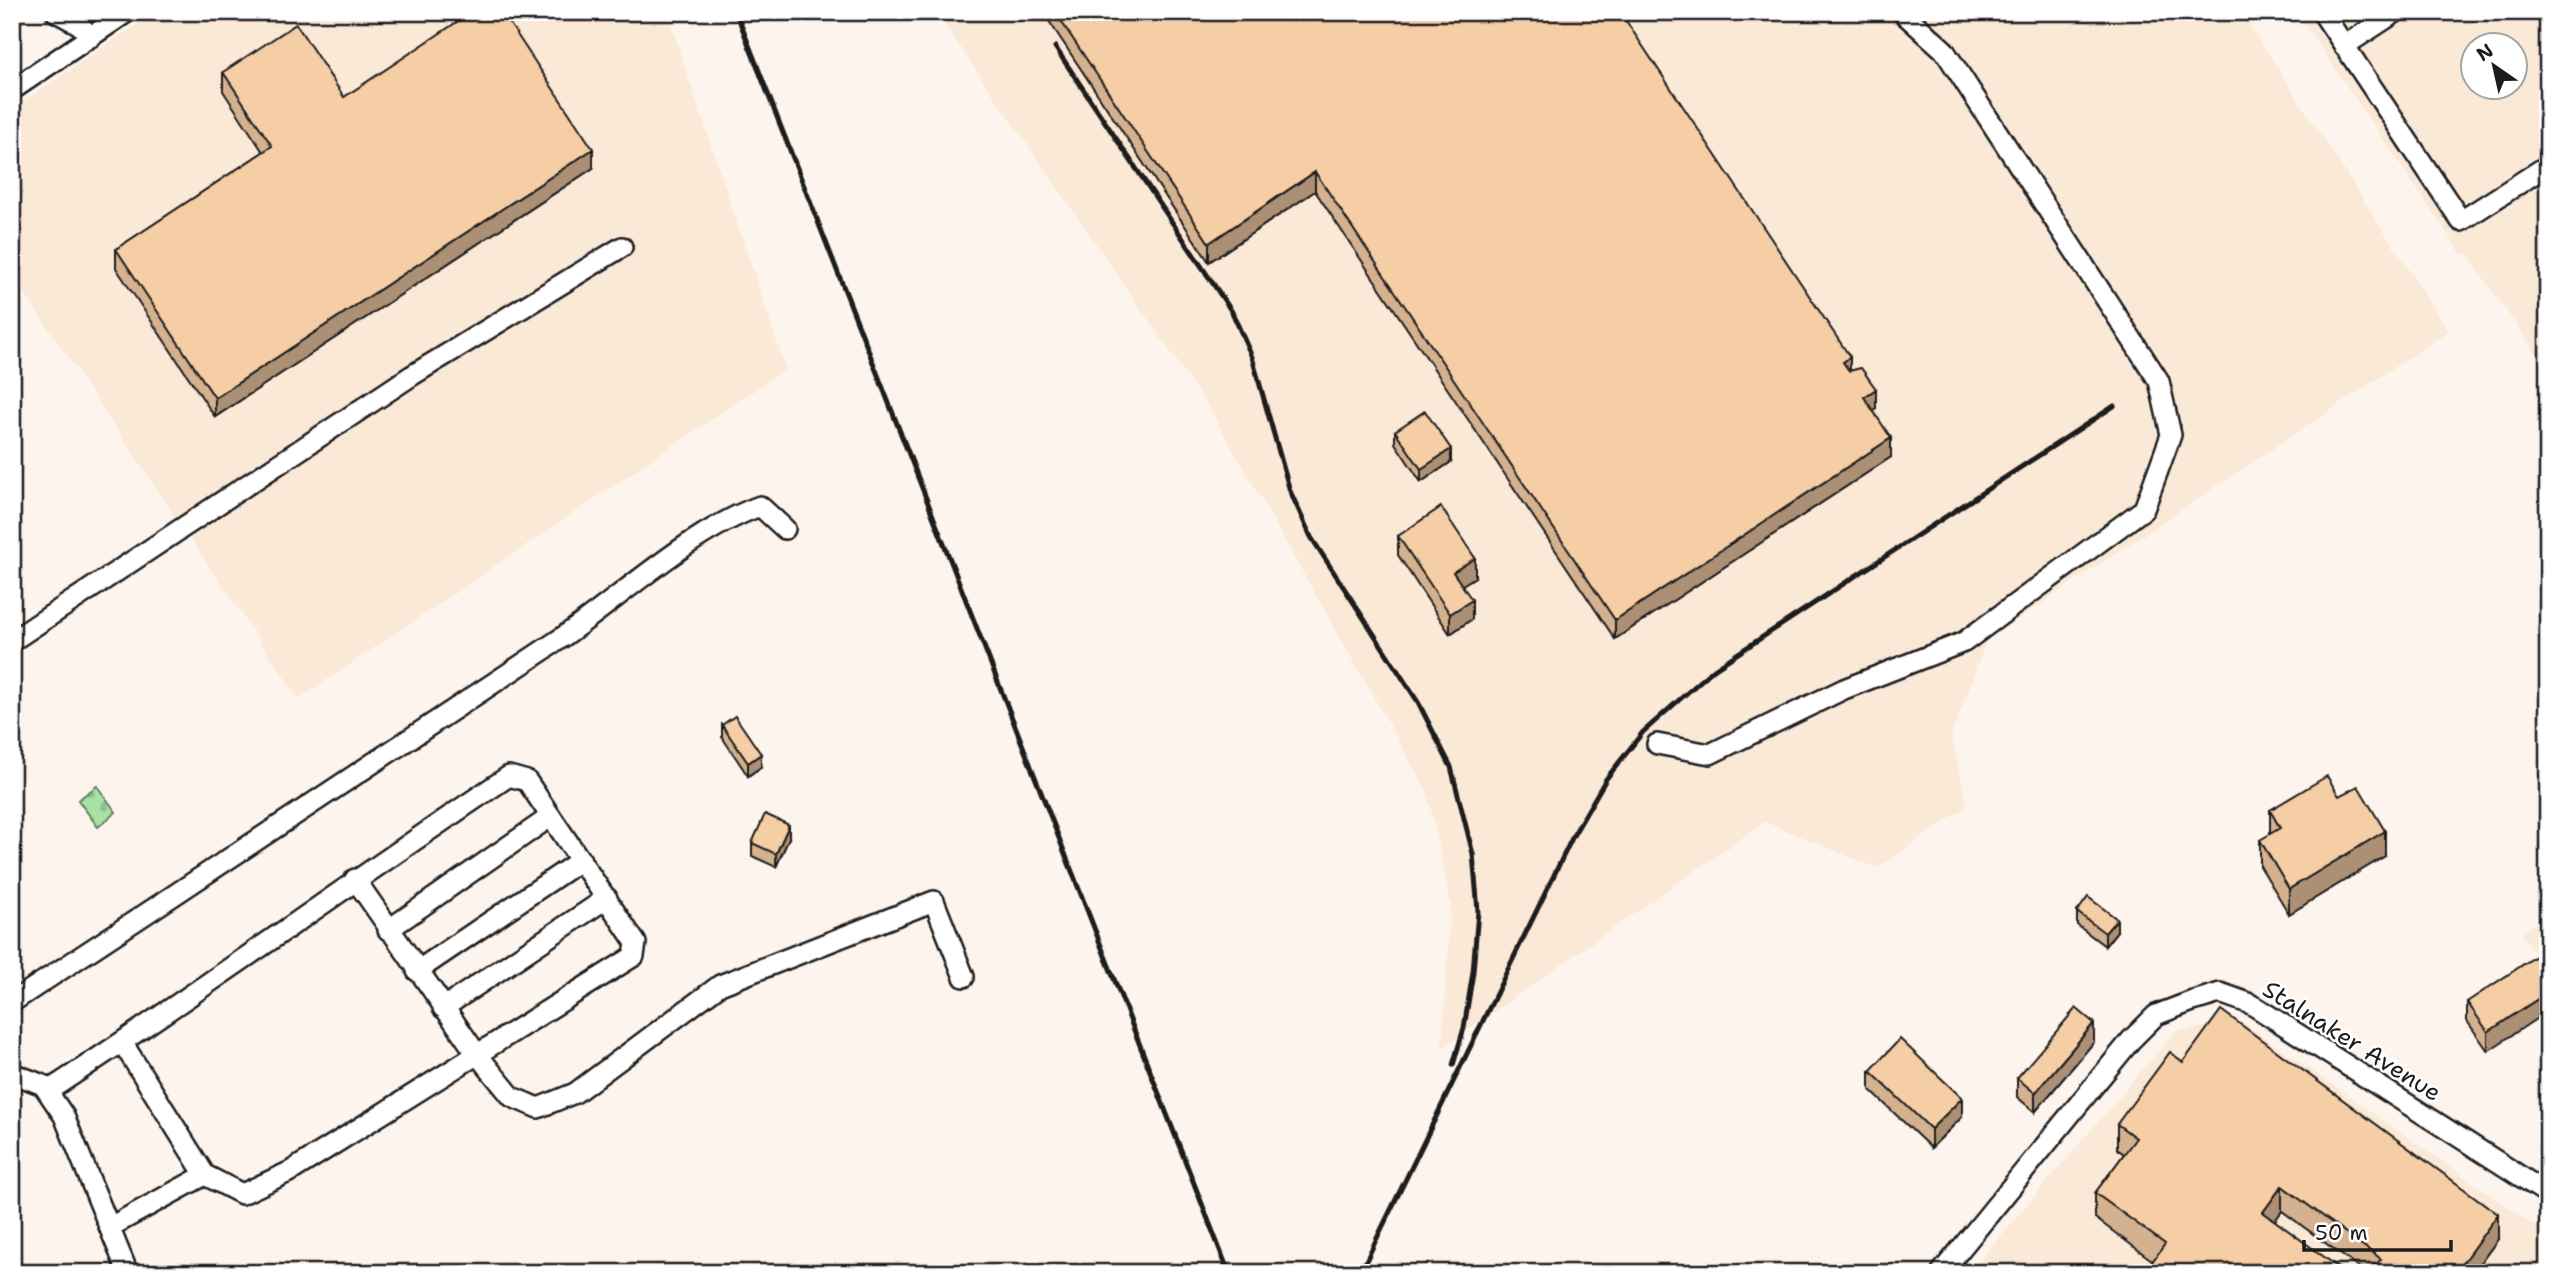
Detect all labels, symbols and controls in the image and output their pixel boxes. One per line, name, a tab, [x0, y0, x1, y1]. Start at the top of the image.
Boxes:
north arrow	[2458, 32, 2528, 102]
text: N	[2472, 38, 2498, 67]
street label: Stalnaker Avenue	[2257, 973, 2447, 1109]
scale bar	[2304, 1208, 2452, 1252]
text: 50 m	[2315, 1219, 2368, 1247]

